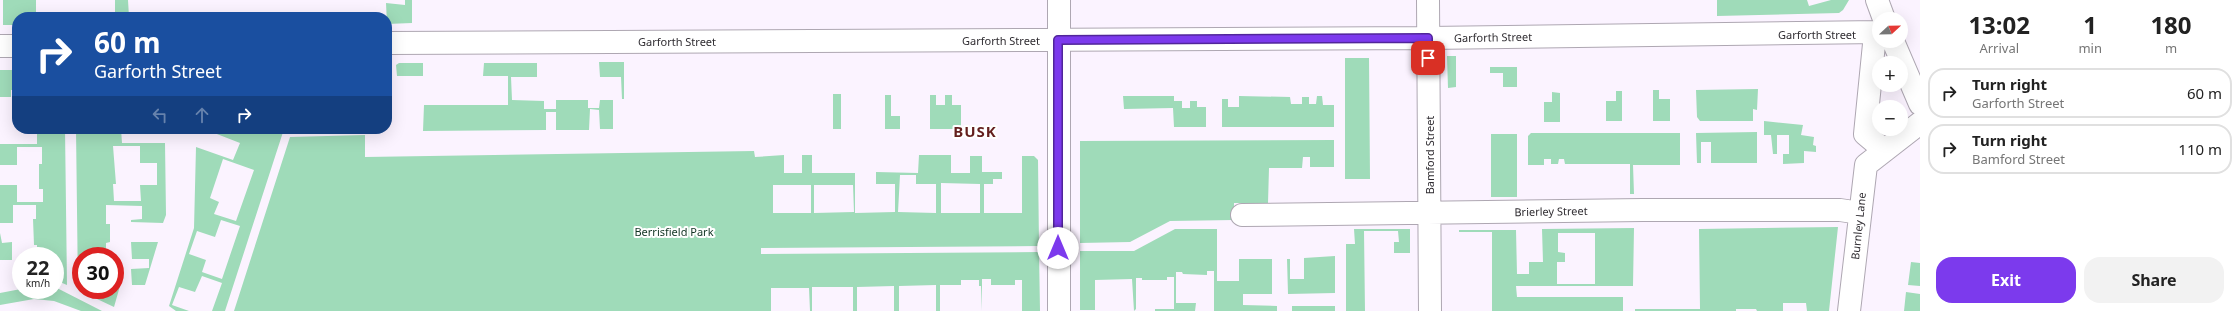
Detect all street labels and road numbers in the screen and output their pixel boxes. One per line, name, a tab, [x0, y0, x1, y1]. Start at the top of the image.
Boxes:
street label: Garforth Street	[1778, 27, 1856, 42]
street label: Garforth Street	[1454, 29, 1532, 45]
street label: Garforth Street	[962, 33, 1040, 48]
street label: Garforth Street	[638, 34, 716, 49]
street label: Bamford Street	[1422, 116, 1437, 194]
street label: Burnley Lane	[1847, 192, 1869, 260]
street label: Brierley Street	[1514, 203, 1588, 219]

